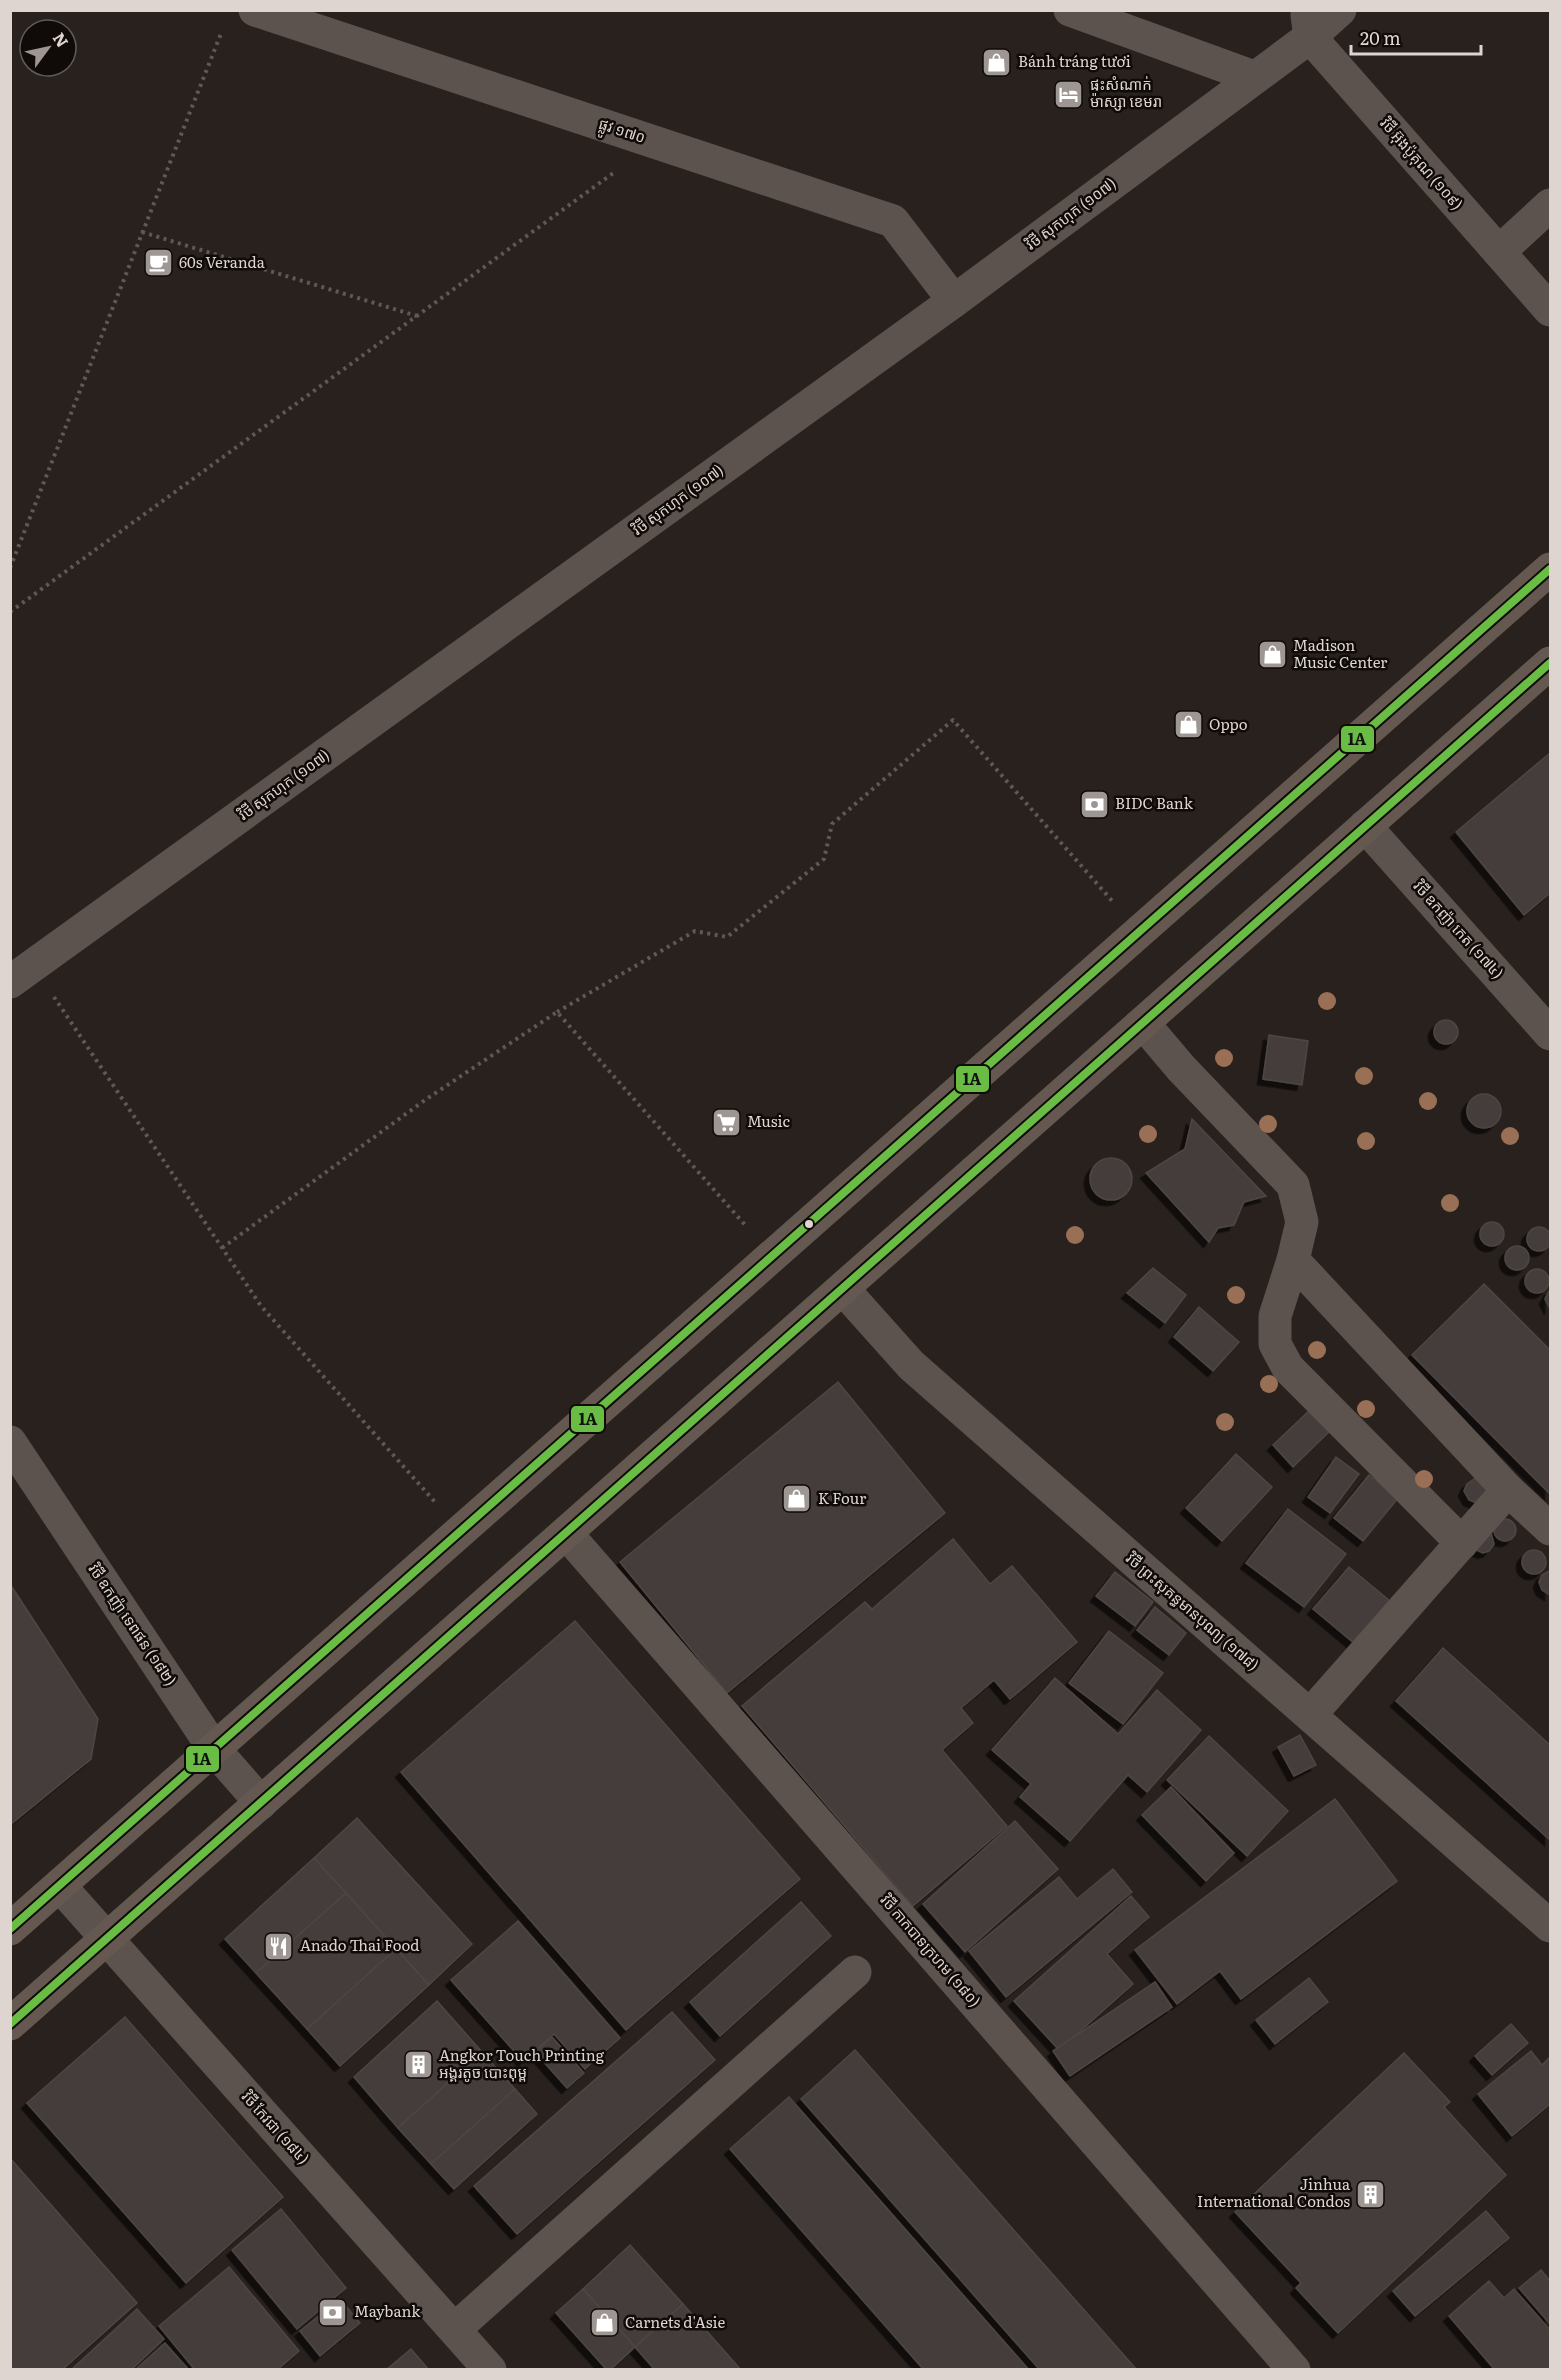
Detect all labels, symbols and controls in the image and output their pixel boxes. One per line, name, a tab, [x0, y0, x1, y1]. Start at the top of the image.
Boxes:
north arrow	[18, 18, 78, 78]
scale bar	[1351, 18, 1482, 56]
text: 20 m	[1360, 24, 1401, 51]
text: N	[48, 27, 75, 51]
shop icon: Bánh tráng tươi	[981, 46, 1013, 78]
place label: Bánh tráng tươi	[1018, 49, 1131, 72]
place label: ផ្ទះសំណាក់ ម៉ាស្សា ខេមរា	[1090, 72, 1162, 112]
hotel icon: ផ្ទះសំណាក់ ម៉ាស្សា ខេមរា	[1053, 78, 1085, 110]
street label: ផ្លូវ ១៧០	[595, 111, 649, 151]
street label: វិថី អ៊ុងប៉ូគុណ (១០៩)	[1375, 112, 1469, 214]
street label: វិថី សុកហុក (១០៧)	[1020, 171, 1120, 255]
cafe icon: 60s Veranda	[142, 247, 174, 279]
place label: 60s Veranda	[179, 250, 266, 273]
street label: វិថី សុកហុក (១០៧)	[627, 458, 728, 540]
place label: Madison Music Center	[1293, 633, 1387, 673]
shop icon: Madison Music Center	[1256, 639, 1288, 671]
shop icon: Oppo	[1172, 709, 1204, 741]
place label: Oppo	[1209, 712, 1248, 735]
line badge: 1A	[1340, 725, 1375, 753]
text: 1A	[1348, 726, 1366, 750]
street label: វិថី សុកហុក (១០៧)	[233, 743, 334, 825]
bank icon: BIDC Bank	[1078, 788, 1110, 820]
place label: BIDC Bank	[1115, 791, 1194, 814]
street label: វិថី ឧកញ៉ា កេត (១៧៤)	[1409, 875, 1510, 983]
line badge: 1A	[955, 1065, 990, 1093]
text: 1A	[963, 1066, 981, 1090]
supermarket icon: Music	[710, 1106, 742, 1138]
place label: Music	[747, 1109, 791, 1132]
unlabelled marker	[803, 1218, 815, 1230]
line badge: 1A	[570, 1405, 605, 1433]
text: 1A	[579, 1406, 597, 1430]
shop icon: K Four	[781, 1483, 813, 1515]
place label: K Four	[818, 1486, 866, 1509]
street label: វិថី ព្រះសុគន្ធមានបុណ្យ (១៧៨)	[1121, 1546, 1265, 1675]
street label: វិថី ឧកញ៉ា ទេពផន (១៨២)	[84, 1558, 183, 1690]
line badge: 1A	[185, 1745, 220, 1773]
text: 1A	[193, 1746, 211, 1770]
street label: វិថី កាកបាទក្រហម (១៨០)	[876, 1889, 987, 2011]
restaurant icon: Anado Thai Food	[263, 1930, 295, 1962]
place label: Anado Thai Food	[300, 1933, 419, 1956]
place label: Angkor Touch Printing អង្គរតូច បោះពុម្ព	[439, 2043, 605, 2083]
building icon: Angkor Touch Printing អង្គរតូច បោះពុម្ព	[402, 2049, 434, 2081]
street label: វិថី កែវជា (១៨៤)	[237, 2085, 315, 2169]
place label: Jinhua International Condos	[1197, 2172, 1351, 2212]
building icon: Jinhua International Condos	[1355, 2178, 1387, 2210]
bank icon: Maybank	[317, 2296, 349, 2328]
place label: Maybank	[354, 2299, 421, 2322]
shop icon: Carnets d'Asie	[588, 2307, 620, 2339]
place label: Carnets d'Asie	[625, 2310, 725, 2333]

